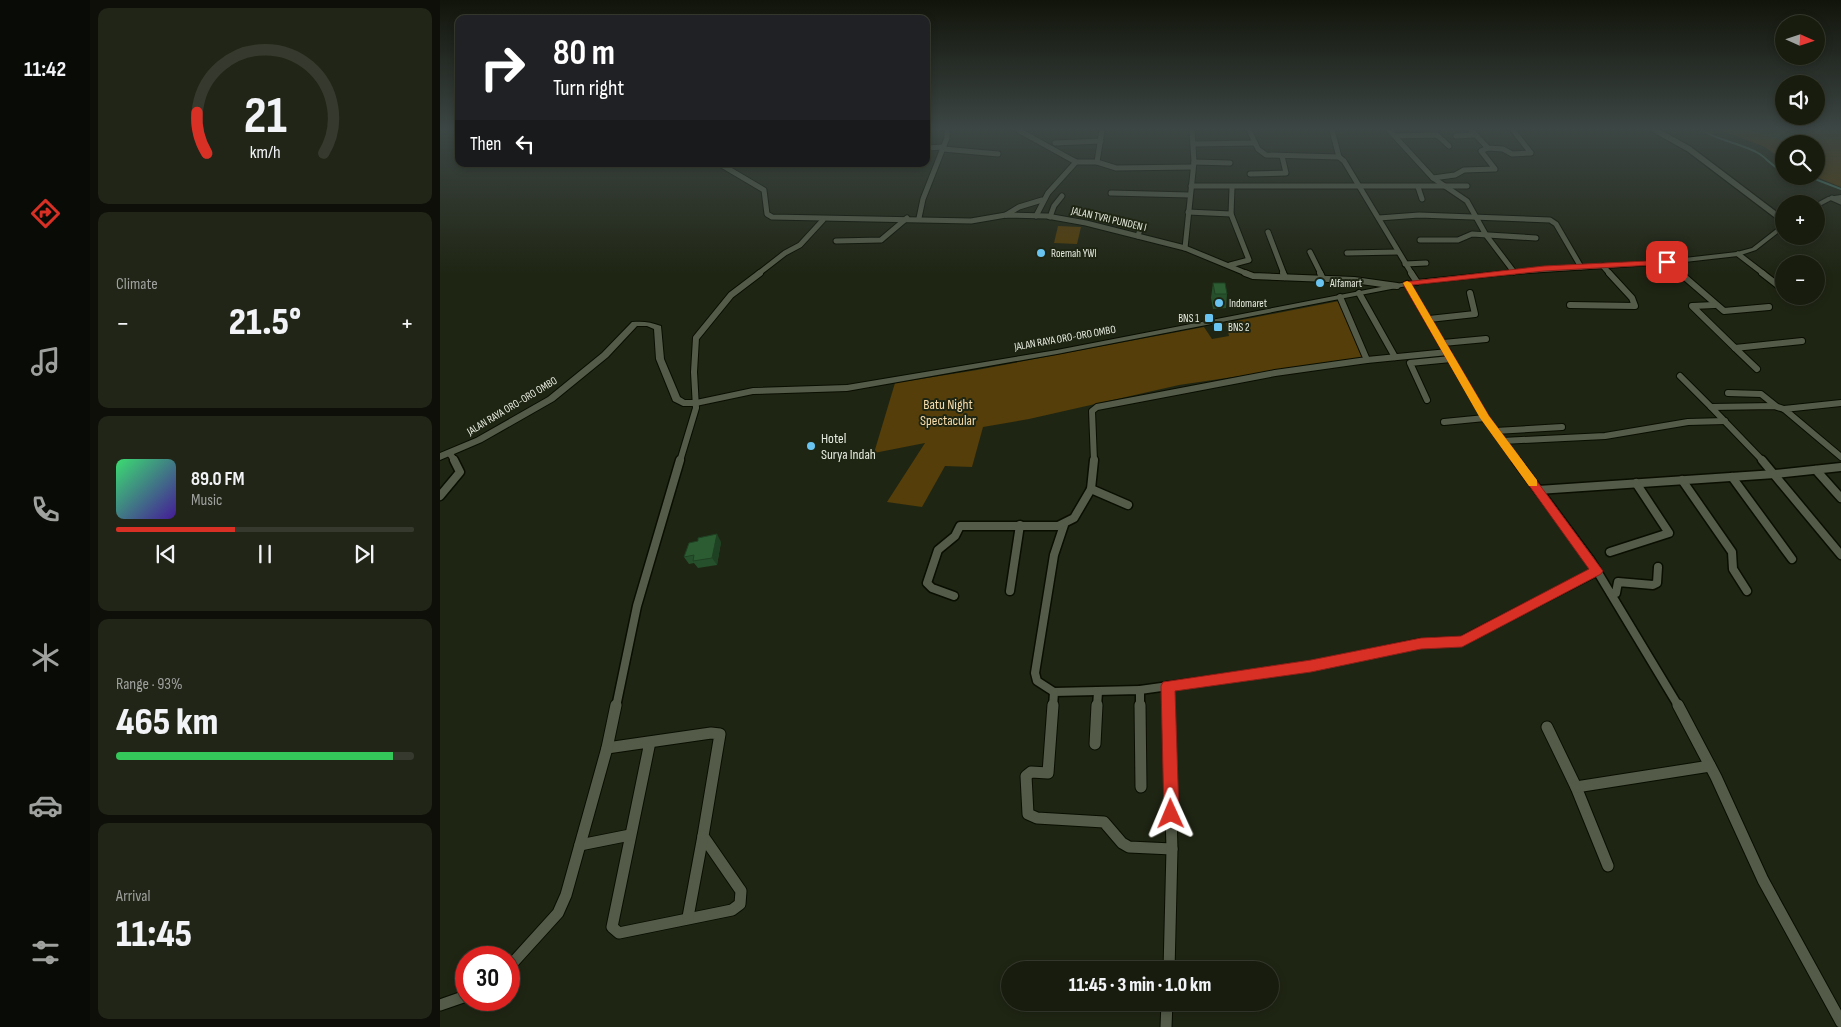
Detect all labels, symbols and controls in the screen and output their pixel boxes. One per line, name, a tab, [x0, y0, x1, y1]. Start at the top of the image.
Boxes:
north arrow	[1775, 15, 1825, 65]
map controls	[1775, 15, 1825, 305]
text: 80 m	[553, 32, 615, 75]
icon: right	[470, 35, 535, 100]
text: 11:42	[24, 56, 66, 83]
text: Turn right	[553, 75, 624, 102]
button: sound	[1775, 75, 1825, 125]
text: 21	[243, 85, 287, 148]
icon: left	[511, 130, 539, 158]
text: Then	[470, 133, 501, 156]
button: search	[1775, 135, 1825, 185]
text: km/h	[250, 142, 280, 163]
button: +	[1775, 195, 1825, 245]
icon: directions	[28, 196, 63, 231]
street label: JALAN TVRI PUNDEN I	[1069, 204, 1148, 234]
pin	[1646, 241, 1688, 283]
marker: Roemah YWI	[1035, 247, 1047, 259]
place label: Roemah YWI	[1051, 247, 1097, 260]
icon: arrive	[1653, 248, 1681, 276]
button: −	[1775, 255, 1825, 305]
text: Climate	[116, 275, 158, 294]
marker: Alfamart	[1314, 277, 1326, 289]
place label: Alfamart	[1329, 277, 1363, 290]
marker: Indomaret	[1213, 297, 1225, 309]
place label: Indomaret	[1229, 297, 1268, 310]
text: 21.5°	[229, 300, 301, 345]
text: −	[116, 307, 130, 340]
text: +	[400, 307, 414, 340]
place label: BNS 1	[1178, 312, 1199, 325]
marker: BNS 1	[1203, 312, 1215, 324]
marker: BNS 2	[1212, 321, 1224, 333]
place label: BNS 2	[1228, 321, 1250, 334]
street label: JALAN RAYA ORO-ORO OMBO	[1012, 323, 1117, 354]
icon: music	[28, 344, 63, 379]
street label: JALAN RAYA ORO-ORO OMBO	[464, 374, 559, 439]
park label: Batu Night Spectacular	[920, 396, 976, 429]
place label: Hotel Surya Indah	[821, 430, 876, 463]
marker: Hotel Surya Indah	[805, 440, 817, 452]
text: 89.0 FM	[191, 468, 245, 491]
text: Music	[191, 491, 222, 510]
icon: phone	[28, 492, 63, 527]
icon: previous	[152, 540, 180, 568]
icon: pause	[251, 540, 279, 568]
icon: next	[350, 540, 378, 568]
icon: climate	[28, 640, 63, 675]
text: Range · 93%	[116, 675, 183, 694]
text: 465 km	[116, 700, 218, 745]
position arrow	[1144, 787, 1196, 839]
icon: car	[28, 788, 63, 823]
text: Arrival	[116, 887, 150, 906]
text: 11:45	[116, 912, 192, 957]
icon: filters	[28, 935, 63, 970]
speed limit sign: 30	[455, 946, 520, 1011]
text: 11:45 · 3 min · 1.0 km	[1069, 974, 1211, 997]

